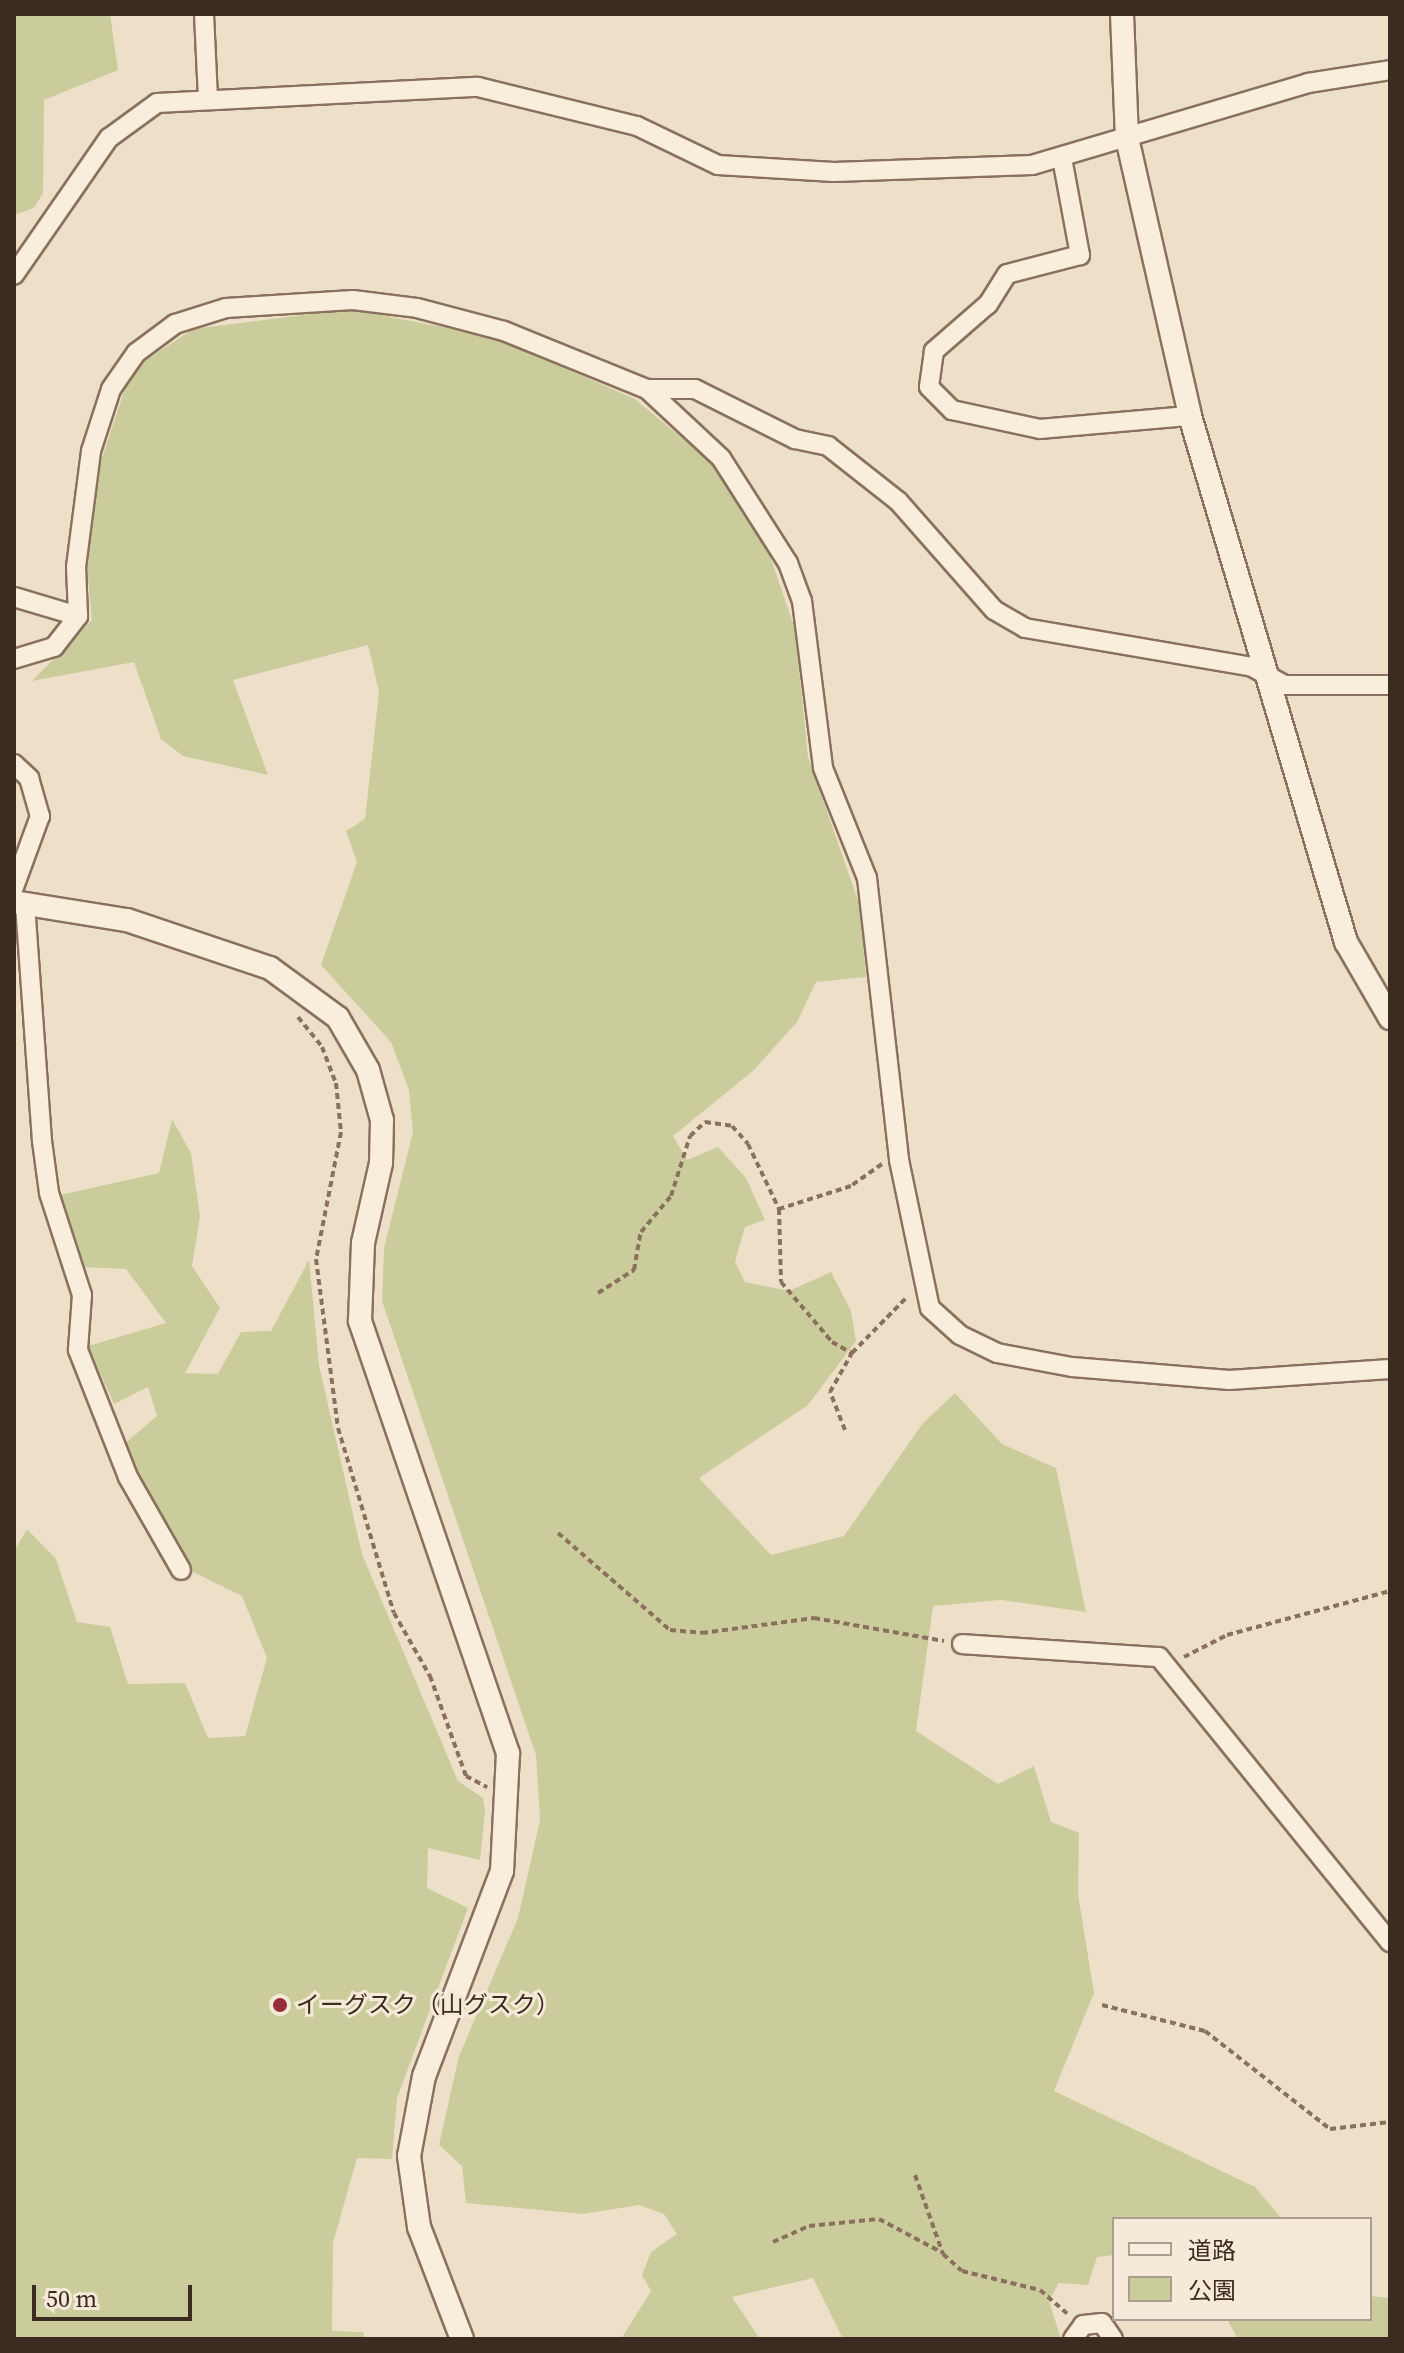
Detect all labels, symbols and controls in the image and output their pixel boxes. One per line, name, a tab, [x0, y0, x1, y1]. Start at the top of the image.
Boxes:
place label: イーグスク（山グスク）	[296, 1991, 560, 2019]
marker: イーグスク（山グスク）	[271, 1996, 289, 2014]
legend	[1112, 2217, 1372, 2321]
text: 道路	[1188, 2234, 1236, 2267]
scale bar	[36, 2269, 196, 2319]
text: 公園	[1188, 2274, 1236, 2307]
text: 50 m	[46, 2282, 97, 2315]

